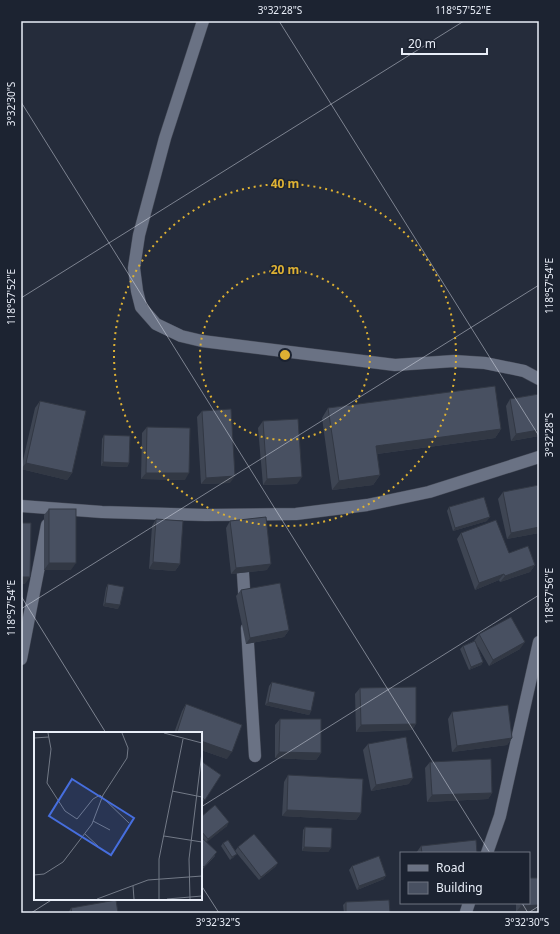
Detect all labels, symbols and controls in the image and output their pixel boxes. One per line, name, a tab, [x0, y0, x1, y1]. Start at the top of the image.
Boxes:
text: 3°32'28"S	[258, 3, 303, 17]
text: 118°57'52"E	[435, 3, 491, 17]
scale bar	[402, 30, 487, 56]
text: 20 m	[408, 35, 436, 52]
text: 3°32'30"S	[4, 81, 18, 126]
text: 40 m	[271, 175, 299, 192]
text: 118°57'54"E	[542, 258, 556, 314]
text: 20 m	[271, 261, 299, 278]
text: 118°57'52"E	[4, 269, 18, 325]
centre of rings	[278, 348, 292, 362]
text: 3°32'28"S	[542, 412, 556, 457]
text: 118°57'56"E	[542, 568, 556, 624]
text: 118°57'54"E	[4, 580, 18, 636]
inset map	[34, 732, 202, 900]
legend	[400, 852, 530, 904]
text: Road	[436, 859, 465, 876]
text: Building	[436, 879, 483, 896]
text: 3°32'32"S	[196, 915, 241, 929]
text: 3°32'30"S	[505, 915, 550, 929]

